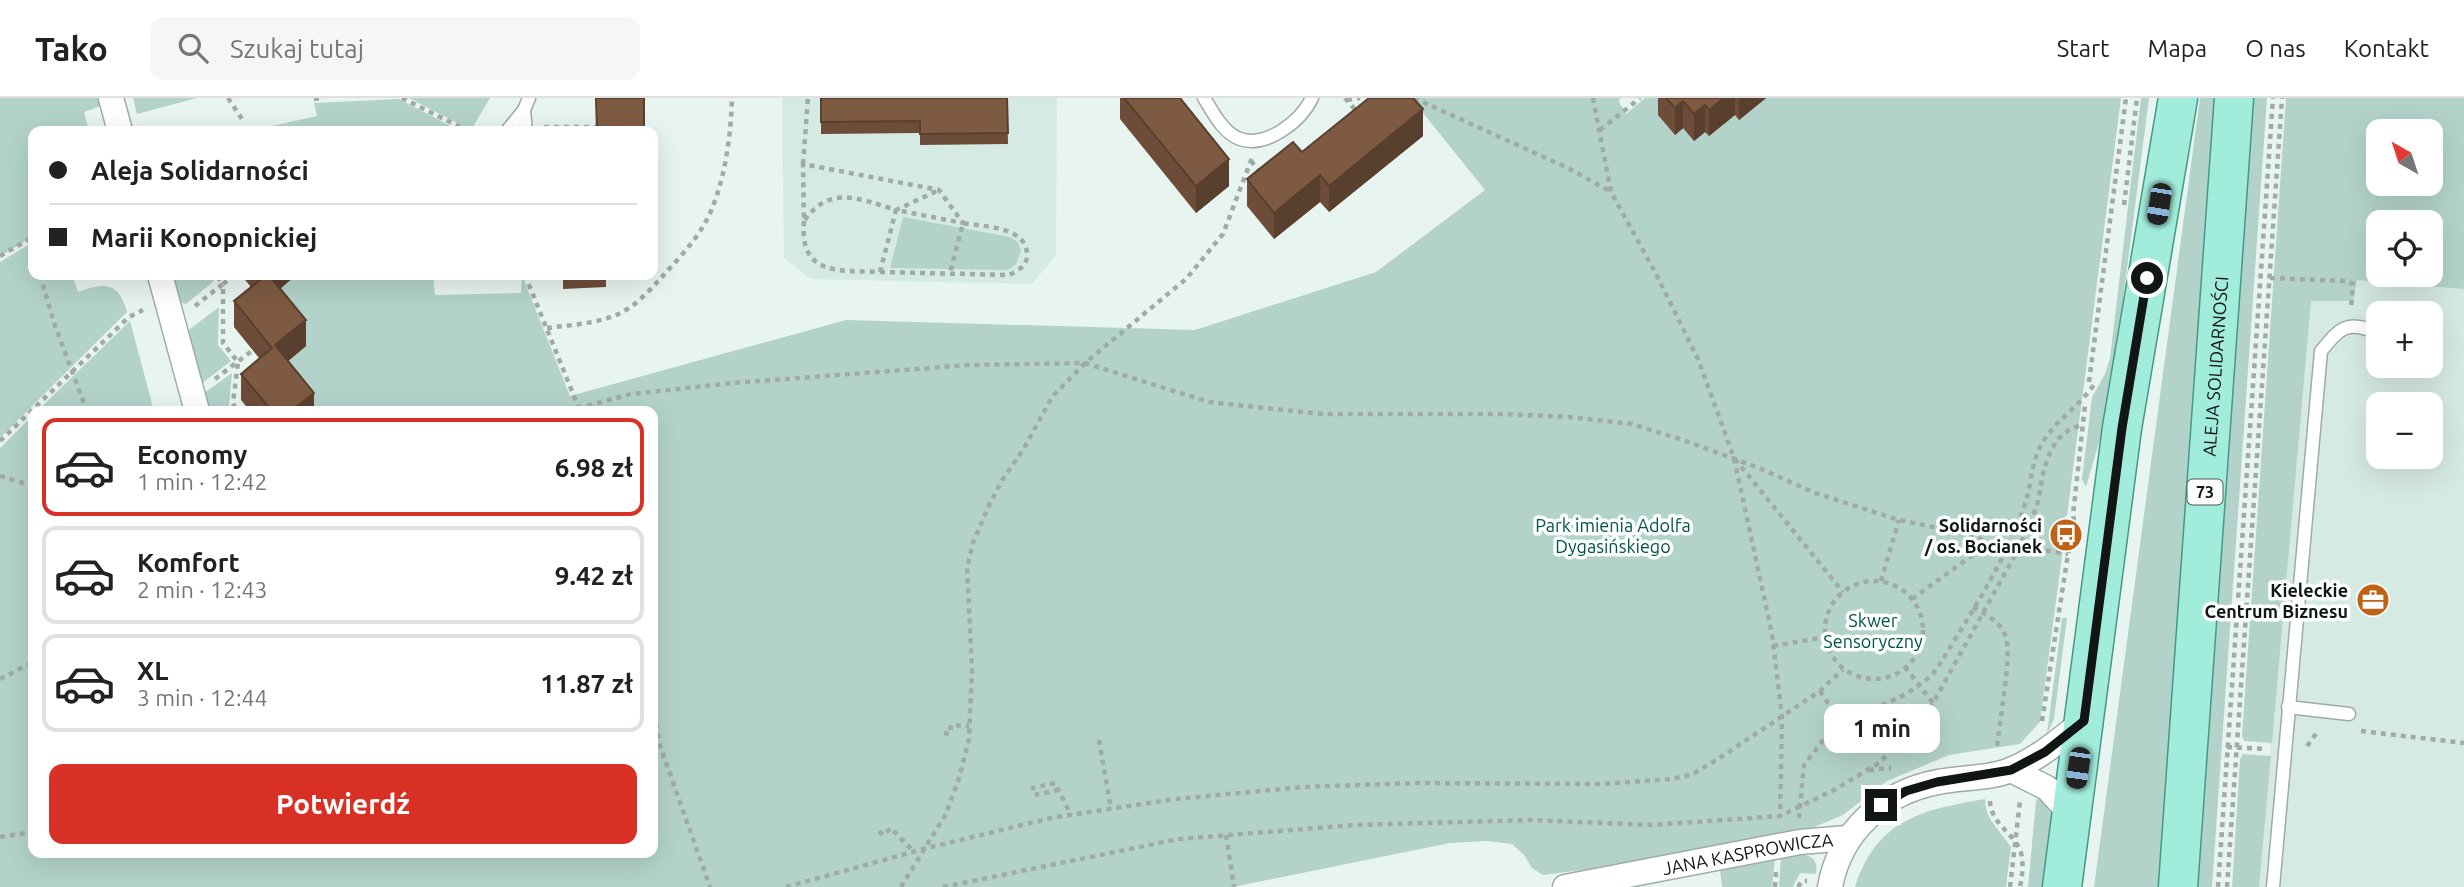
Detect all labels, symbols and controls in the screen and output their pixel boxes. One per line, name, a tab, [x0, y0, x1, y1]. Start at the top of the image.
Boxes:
search box	[150, 17, 640, 80]
icon: search	[174, 29, 212, 67]
text: Tako	[35, 30, 108, 67]
text: Szukaj tutaj	[230, 34, 364, 63]
text: Start	[2057, 35, 2110, 62]
text: Mapa	[2148, 35, 2207, 62]
text: O nas	[2245, 35, 2306, 62]
text: Kontakt	[2344, 35, 2429, 62]
north arrow	[2366, 119, 2443, 196]
map controls	[2366, 119, 2443, 469]
text: Aleja Solidarności	[91, 156, 309, 185]
car	[2146, 182, 2173, 226]
button: locate	[2366, 210, 2443, 287]
text: Marii Konopnickiej	[91, 223, 317, 252]
route start	[2131, 262, 2163, 294]
street label: ALEJA SOLIDARNOŚCI	[2199, 276, 2231, 457]
button: +	[2366, 301, 2443, 378]
button: −	[2366, 392, 2443, 469]
icon: car	[53, 436, 116, 499]
text: Economy	[137, 440, 247, 469]
text: 6.98 zł	[555, 453, 633, 482]
text: 1 min · 12:42	[137, 469, 268, 494]
road number: 73	[2188, 480, 2222, 504]
park label: Park imienia Adolfa Dygasińskiego	[1535, 515, 1691, 556]
place label: Solidarności / os. Bocianek	[1924, 515, 2042, 556]
bus stop icon: Solidarności / os. Bocianek	[2047, 516, 2085, 554]
icon: car	[53, 544, 116, 607]
text: Komfort	[137, 548, 240, 577]
text: 9.42 zł	[555, 561, 633, 590]
text: 2 min · 12:43	[137, 577, 268, 602]
place label: Kieleckie Centrum Biznesu	[2205, 580, 2348, 621]
office icon: Kieleckie Centrum Biznesu	[2354, 581, 2392, 619]
park label: Skwer Sensoryczny	[1823, 610, 1923, 651]
icon: car	[53, 652, 116, 715]
text: XL	[137, 656, 168, 685]
text: 11.87 zł	[540, 669, 633, 698]
text: 3 min · 12:44	[137, 685, 268, 710]
callout: 1 min	[1823, 704, 1939, 752]
text: 1 min	[1853, 716, 1911, 741]
car	[2065, 746, 2092, 790]
button: Potwierdź	[49, 764, 637, 844]
route end	[1865, 789, 1897, 821]
street label: JANA KASPROWICZA	[1661, 829, 1834, 878]

